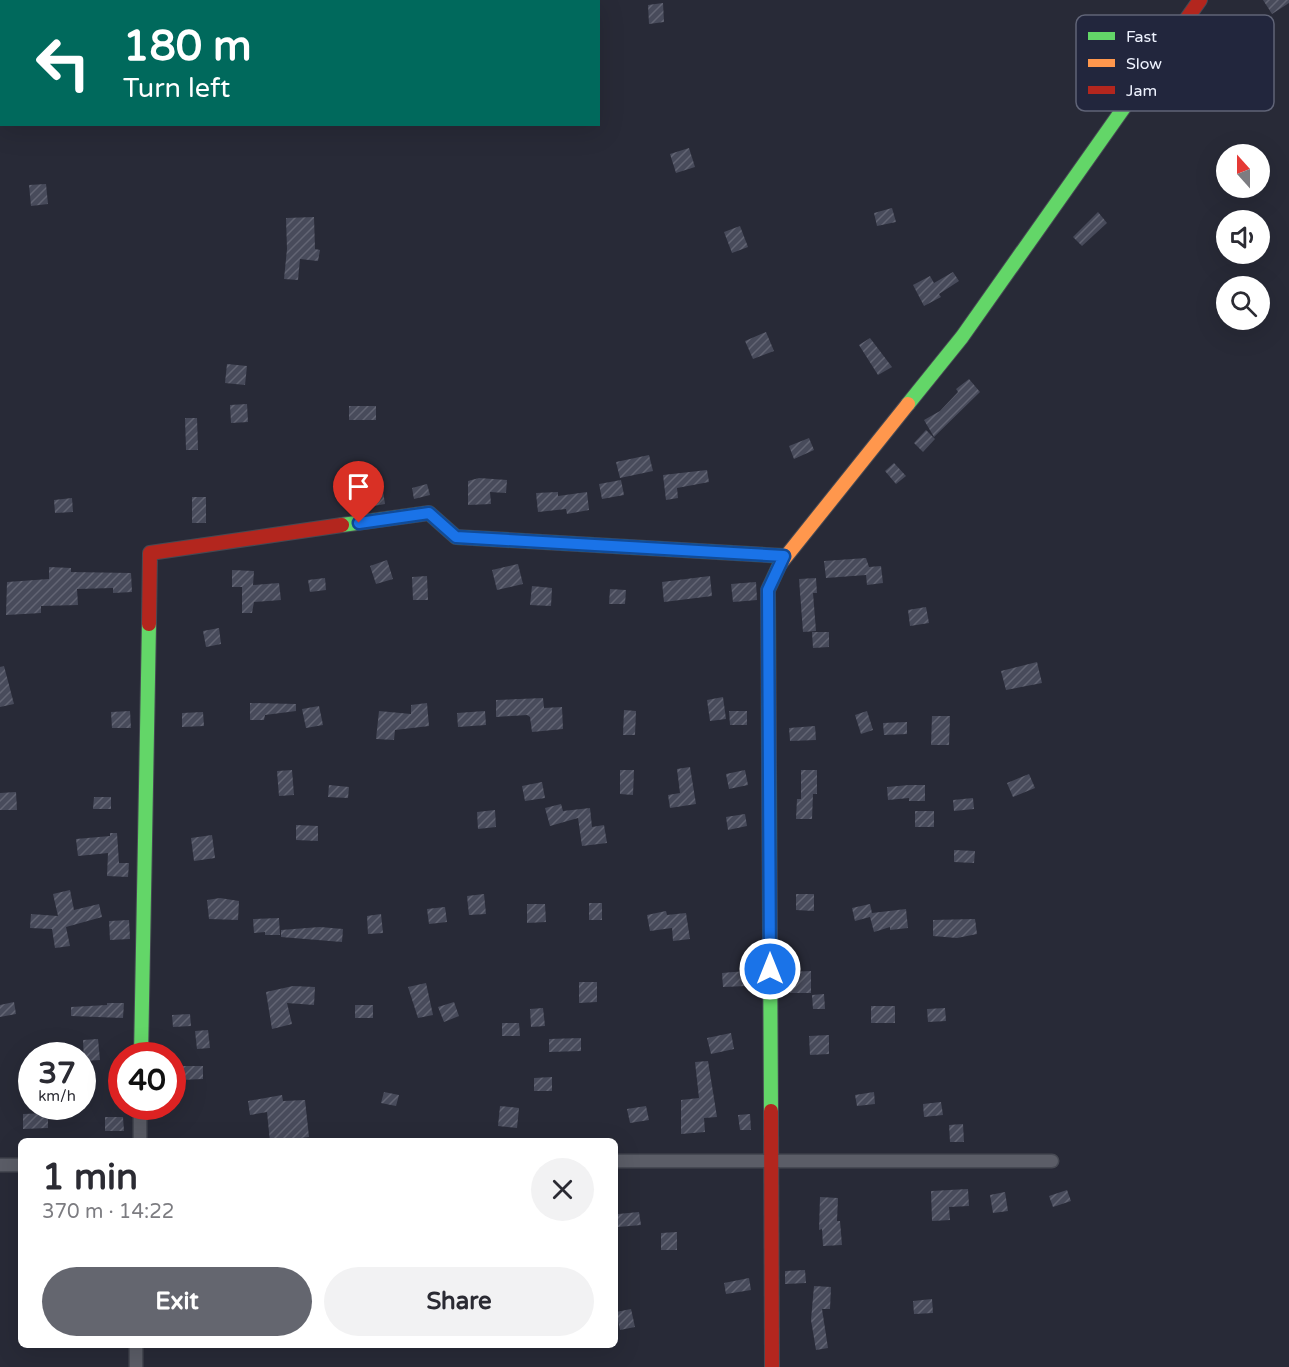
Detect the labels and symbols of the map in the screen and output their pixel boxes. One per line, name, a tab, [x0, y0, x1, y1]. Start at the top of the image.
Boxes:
legend	[1076, 15, 1274, 111]
text: Fast	[1126, 27, 1157, 47]
text: Slow	[1126, 54, 1162, 74]
text: Jam	[1126, 81, 1157, 101]
north arrow	[1216, 144, 1270, 198]
pin	[333, 461, 384, 523]
position arrow	[738, 937, 802, 1001]
speed limit sign: 40	[108, 1042, 186, 1120]

